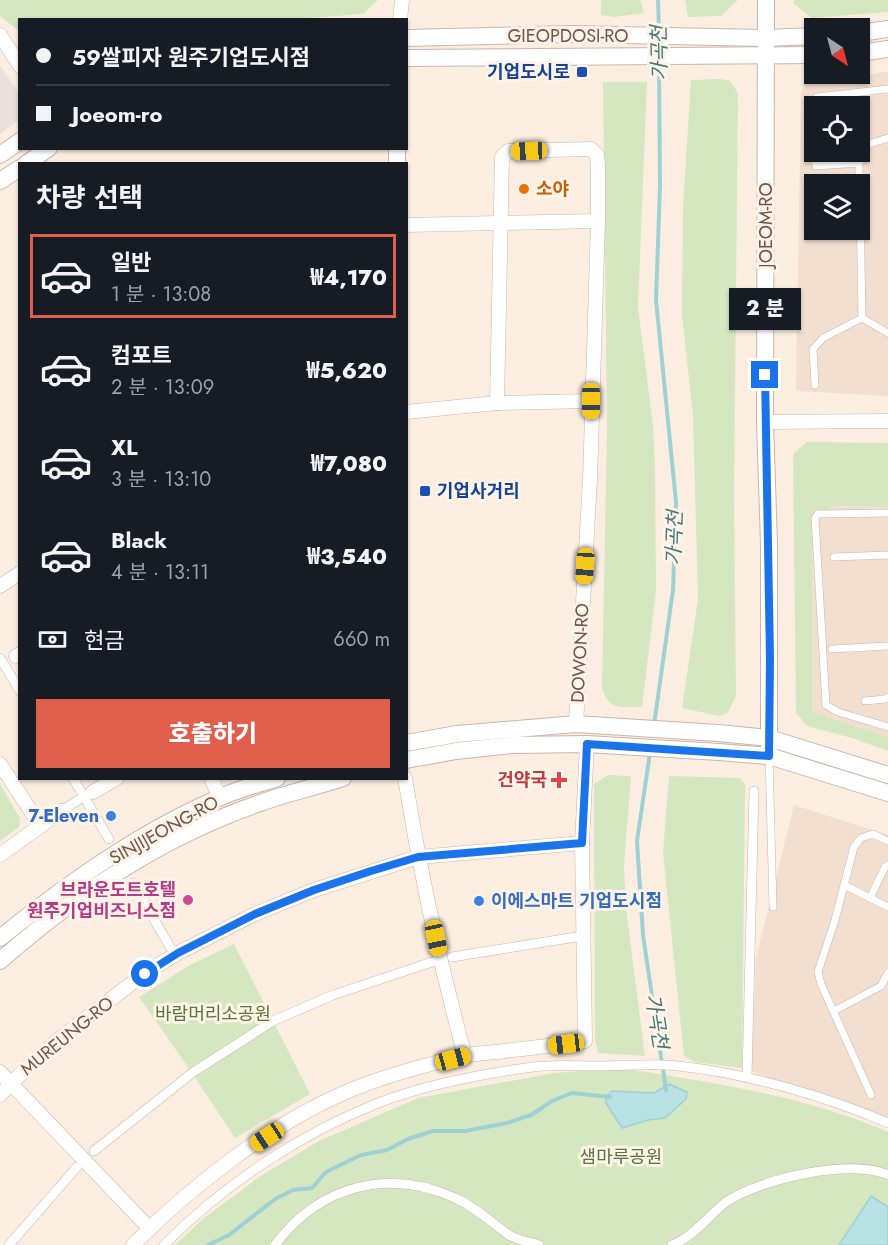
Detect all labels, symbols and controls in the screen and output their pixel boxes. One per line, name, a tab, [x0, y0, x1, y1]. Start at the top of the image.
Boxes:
north arrow	[804, 18, 870, 84]
map controls	[804, 18, 870, 240]
street label: GIEOPDOSI-RO	[507, 23, 629, 49]
water label: 가곡천	[644, 23, 674, 81]
text: 59쌀피자 원주기업도시점	[72, 41, 310, 73]
place label: 기업도시로	[487, 59, 570, 85]
marker: 기업도시로	[575, 65, 589, 79]
button: locate	[804, 96, 870, 162]
text: Joeom-ro	[72, 98, 162, 130]
car	[511, 141, 547, 161]
button: layers	[804, 174, 870, 240]
place label: 소야	[536, 176, 570, 202]
text: 차량 선택	[36, 178, 143, 217]
marker: 소야	[517, 182, 531, 196]
street label: JOEOM-RO	[753, 182, 779, 270]
text: 일반	[111, 246, 151, 278]
icon: car	[39, 249, 93, 303]
text: ₩4,170	[310, 261, 387, 293]
text: 1 분 · 13:08	[111, 280, 211, 309]
callout: 2 분	[729, 288, 801, 330]
text: 2 분	[746, 294, 784, 323]
text: 컴포트	[111, 339, 172, 371]
icon: car	[39, 342, 93, 396]
text: ₩5,620	[307, 354, 387, 386]
route end	[751, 361, 778, 388]
text: 2 분 · 13:09	[111, 373, 214, 402]
car	[582, 383, 600, 419]
text: XL	[111, 431, 138, 463]
icon: car	[39, 435, 93, 489]
text: ₩7,080	[311, 447, 387, 479]
text: 3 분 · 13:10	[111, 465, 211, 494]
place label: 기업사거리	[437, 478, 520, 504]
marker: 기업사거리	[418, 484, 432, 498]
water label: 가곡천	[659, 507, 690, 566]
text: Black	[111, 524, 167, 556]
icon: car	[39, 528, 93, 582]
text: ₩3,540	[307, 540, 387, 572]
car	[575, 547, 595, 585]
text: 4 분 · 13:11	[111, 558, 209, 587]
street label: DOWON-RO	[564, 603, 596, 703]
icon: cash	[36, 623, 69, 656]
text: 현금	[84, 624, 124, 656]
text: 660 m	[333, 625, 390, 654]
button: 호출하기	[36, 699, 390, 768]
place label: 건약국	[497, 767, 547, 793]
marker: 건약국	[552, 773, 566, 787]
street label: SINJIJEONG-RO	[105, 789, 223, 871]
place label: 7-Eleven	[29, 803, 99, 829]
marker: 7-Eleven	[104, 809, 118, 823]
place label: 브라운도트호텔 원주기업비즈니스점	[27, 877, 176, 924]
place label: 이에스마트 기업도시점	[491, 888, 662, 914]
marker: 브라운도트호텔 원주기업비즈니스점	[181, 893, 195, 907]
marker: 이에스마트 기업도시점	[472, 894, 486, 908]
car	[423, 919, 449, 957]
route start	[131, 960, 158, 987]
street label: MUREUNG-RO	[15, 990, 119, 1082]
water label: 가곡천	[638, 992, 676, 1053]
park label: 바람머리소공원	[155, 1001, 271, 1027]
car	[547, 1033, 585, 1055]
car	[433, 1046, 473, 1072]
car	[247, 1120, 287, 1154]
park label: 샘마루공원	[580, 1144, 662, 1170]

